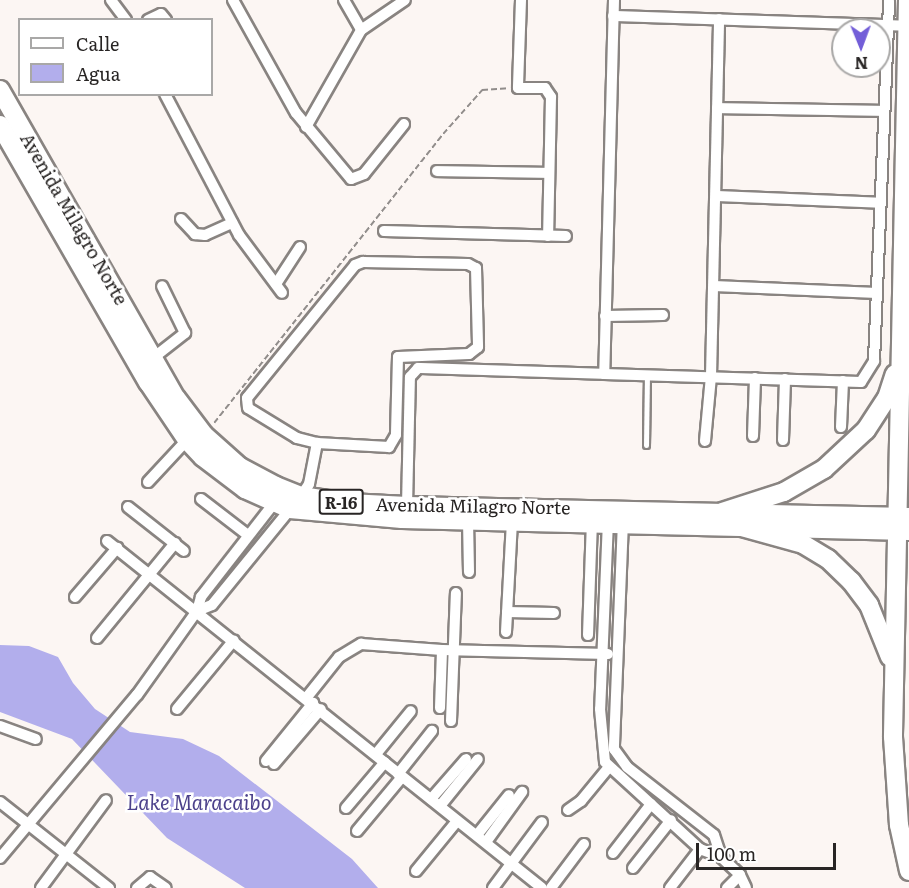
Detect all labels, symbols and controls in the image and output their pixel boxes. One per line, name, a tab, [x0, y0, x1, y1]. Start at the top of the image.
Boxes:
legend	[18, 18, 213, 96]
north arrow	[831, 18, 891, 78]
text: Calle	[76, 30, 119, 57]
text: N	[854, 52, 868, 76]
text: Agua	[76, 60, 120, 87]
street label: Avenida Milagro Norte	[16, 129, 132, 309]
road number: R-16	[318, 489, 364, 515]
street label: Avenida Milagro Norte	[375, 494, 571, 518]
water label: Lake Maracaibo	[127, 789, 271, 813]
scale bar	[699, 831, 838, 869]
text: 100 m	[707, 840, 756, 867]

